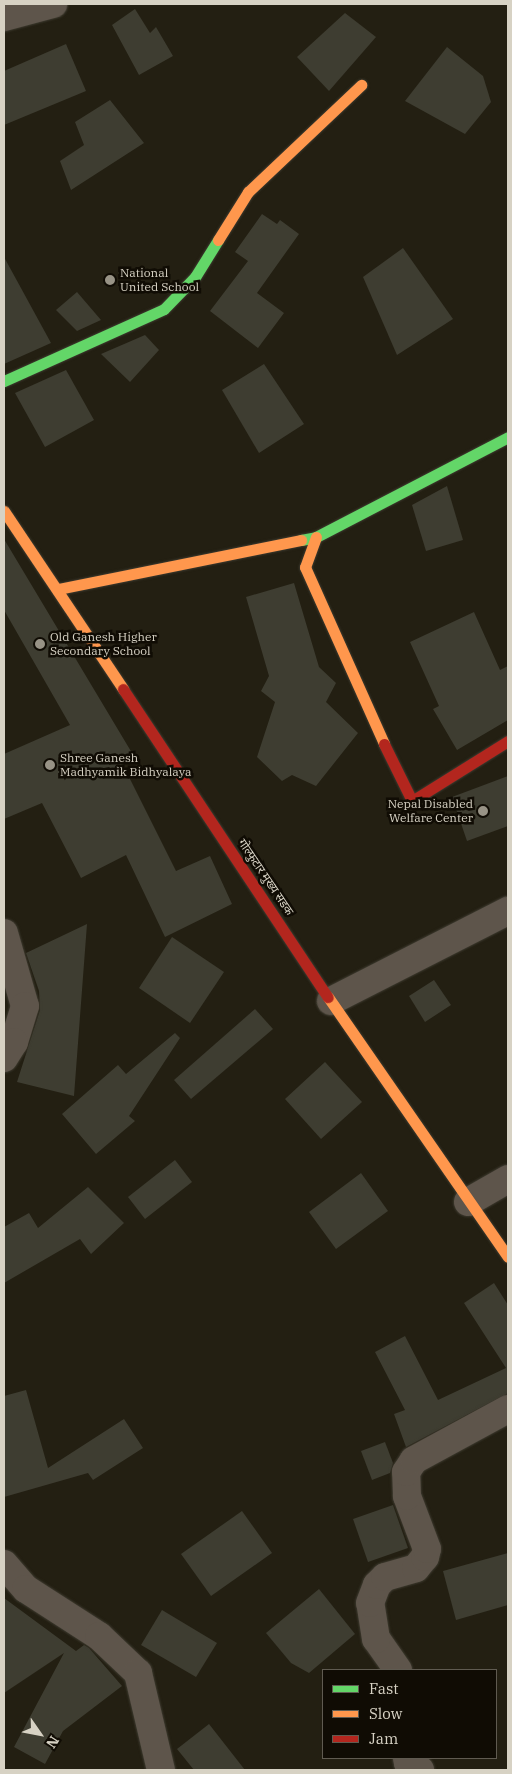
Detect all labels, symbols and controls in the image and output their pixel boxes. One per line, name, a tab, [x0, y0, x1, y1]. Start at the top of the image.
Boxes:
place label: National United School	[120, 266, 199, 294]
marker: National United School	[104, 274, 116, 286]
place label: Old Ganesh Higher Secondary School	[50, 630, 157, 658]
marker: Old Ganesh Higher Secondary School	[34, 638, 46, 650]
place label: Shree Ganesh Madhyamik Bidhyalaya	[60, 751, 192, 779]
marker: Shree Ganesh Madhyamik Bidhyalaya	[44, 759, 56, 771]
place label: Nepal Disabled Welfare Center	[388, 797, 473, 825]
marker: Nepal Disabled Welfare Center	[477, 805, 489, 817]
street label: गोल्फुटार मुख्य सडक	[235, 836, 297, 918]
legend	[322, 1669, 497, 1759]
text: Fast	[369, 1679, 399, 1698]
text: Slow	[369, 1704, 402, 1723]
north arrow	[15, 1709, 65, 1759]
text: Jam	[369, 1729, 398, 1748]
text: N	[42, 1733, 63, 1752]

